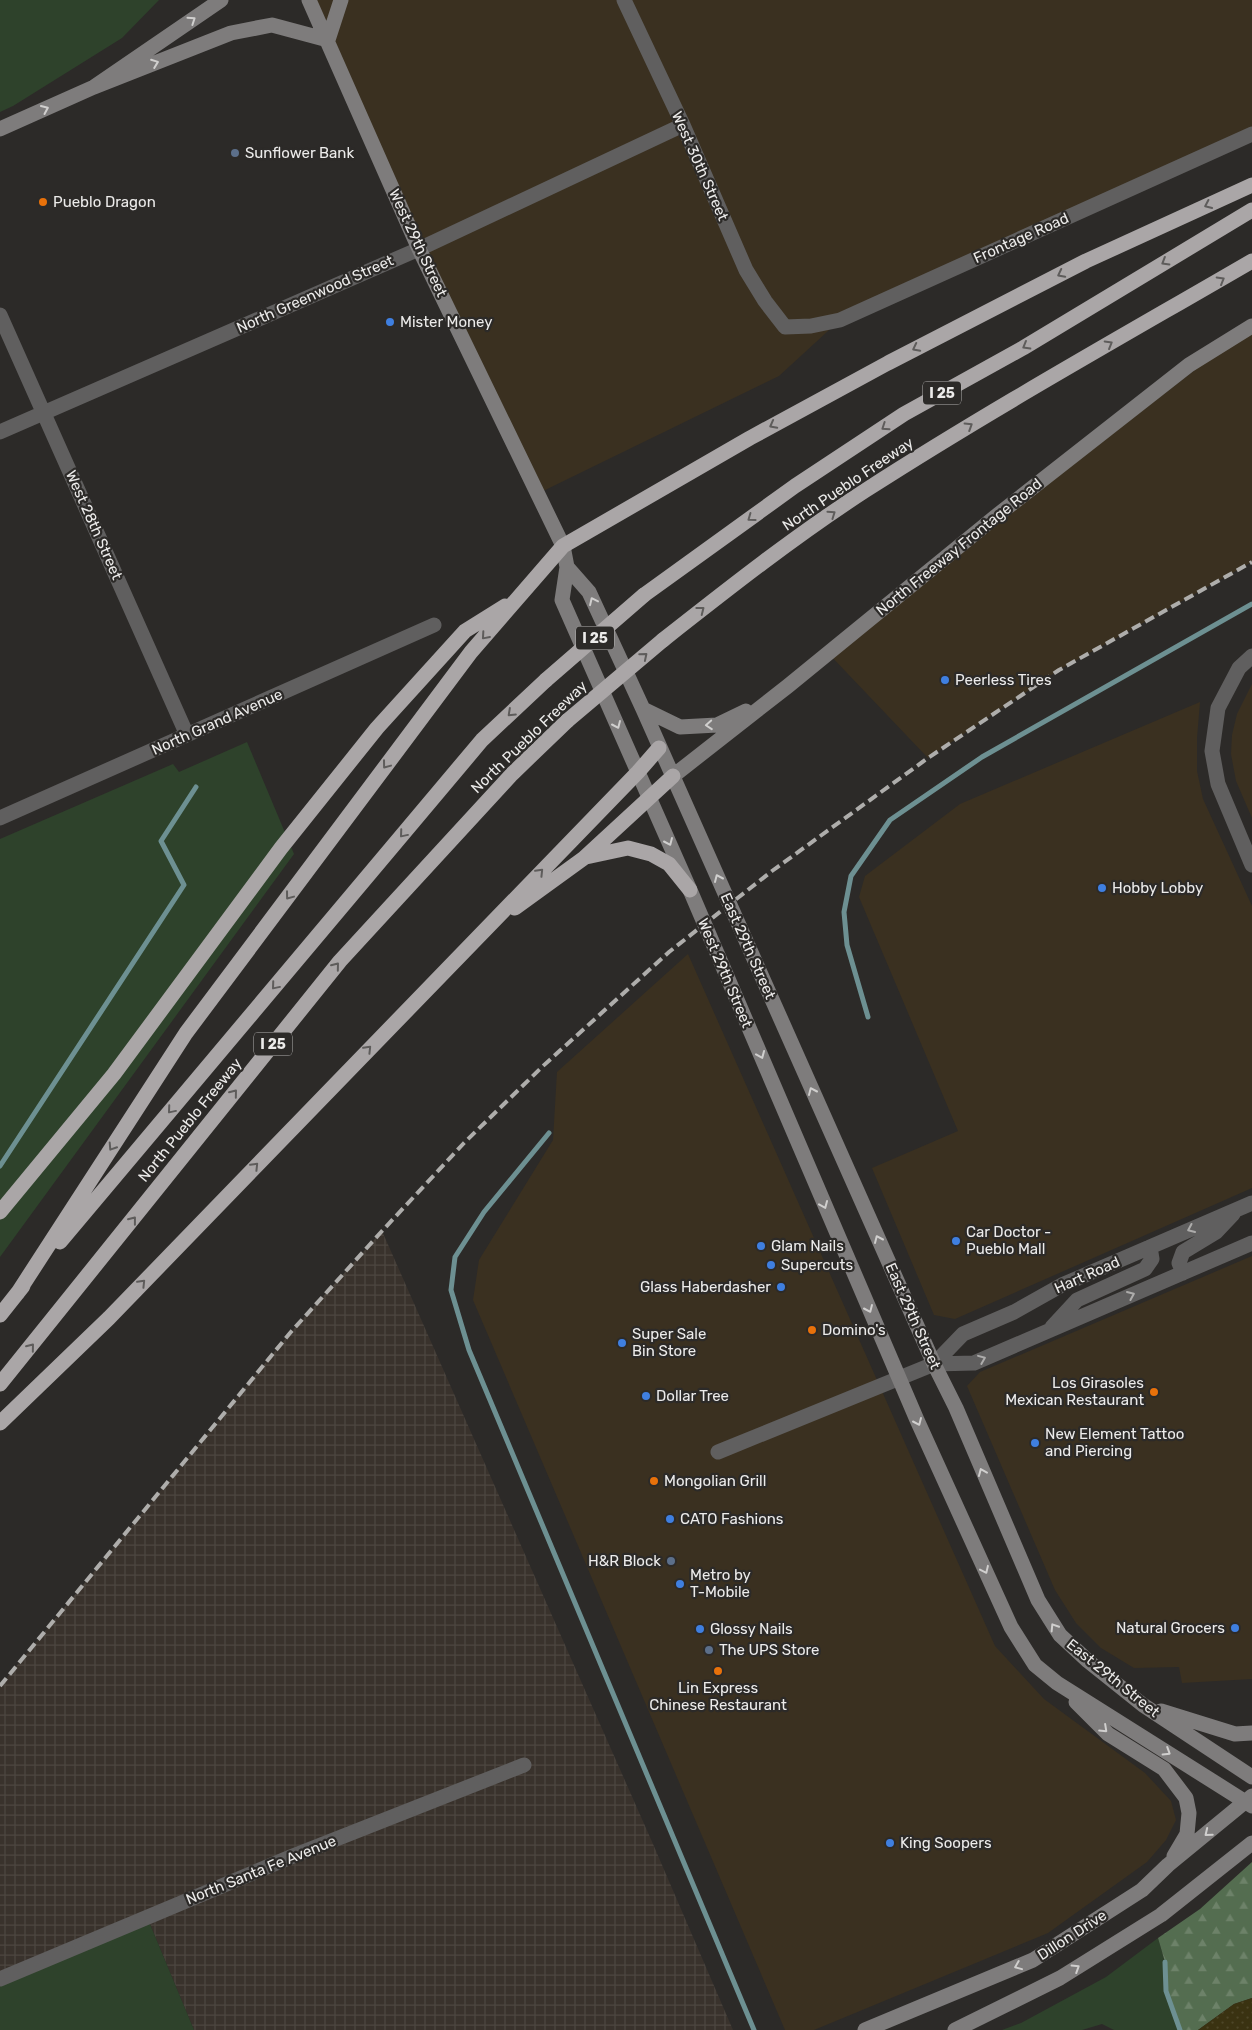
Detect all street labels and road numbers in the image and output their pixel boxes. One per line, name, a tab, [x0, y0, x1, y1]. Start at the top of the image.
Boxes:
street label: West 30th Street	[668, 108, 732, 224]
street label: West 29th Street	[385, 186, 451, 300]
street label: Frontage Road	[971, 209, 1071, 267]
street label: North Greenwood Street	[234, 251, 396, 337]
road number: I 25	[923, 382, 961, 404]
street label: North Pueblo Freeway	[779, 433, 917, 535]
street label: West 28th Street	[62, 468, 126, 583]
street label: North Freeway Frontage Road	[873, 475, 1045, 619]
road number: I 25	[576, 626, 614, 650]
street label: North Pueblo Freeway	[467, 677, 591, 797]
street label: North Grand Avenue	[149, 685, 285, 759]
street label: East 29th Street	[717, 890, 780, 1002]
street label: West 29th Street	[694, 916, 756, 1030]
road number: I 25	[254, 1032, 292, 1056]
street label: North Pueblo Freeway	[134, 1054, 246, 1186]
street label: Hart Road	[1051, 1253, 1123, 1297]
street label: East 29th Street	[882, 1260, 945, 1372]
street label: East 29th Street	[1063, 1635, 1163, 1721]
street label: North Santa Fe Avenue	[183, 1832, 339, 1908]
street label: Dillon Drive	[1034, 1906, 1110, 1964]

